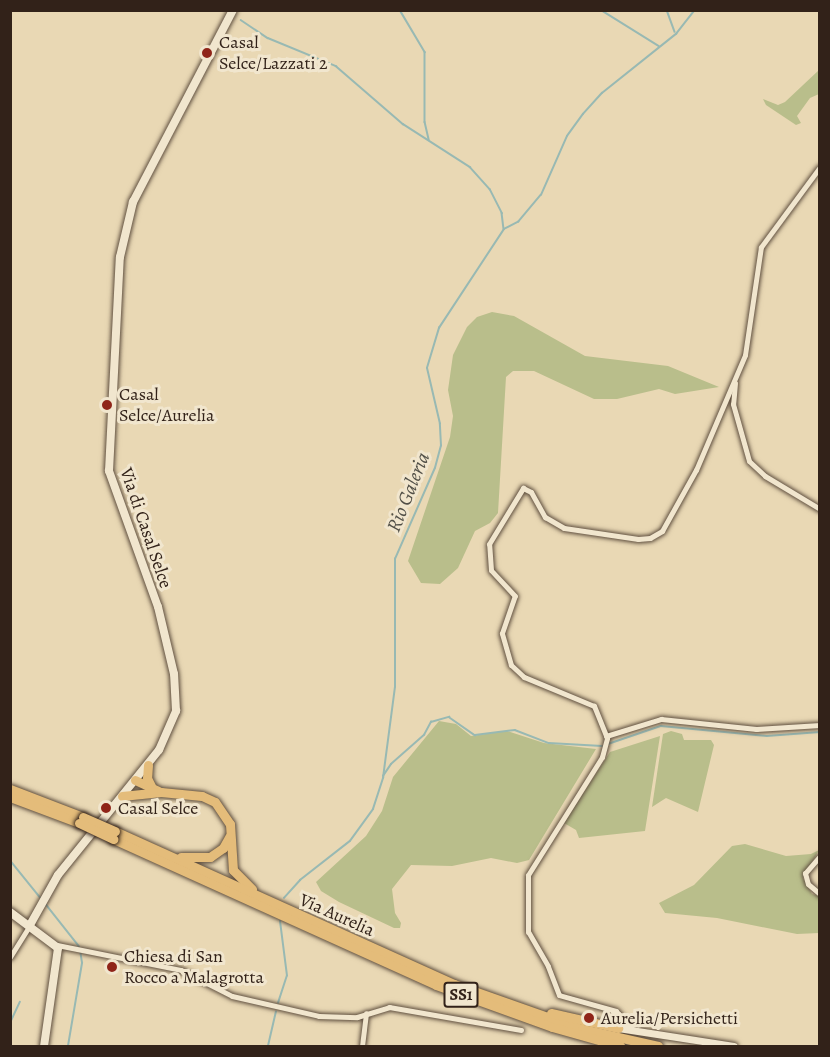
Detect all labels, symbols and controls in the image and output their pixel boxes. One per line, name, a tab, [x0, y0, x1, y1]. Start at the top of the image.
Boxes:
place label: Casal Selce/Lazzati 2	[219, 32, 328, 74]
marker: Casal Selce/Lazzati 2	[200, 46, 214, 60]
place label: Casal Selce/Aurelia	[119, 384, 215, 426]
marker: Casal Selce/Aurelia	[100, 398, 114, 412]
water label: Rio Galeria	[381, 449, 435, 535]
street label: Via di Casal Selce	[115, 465, 177, 591]
place label: Casal Selce	[118, 797, 198, 819]
marker: Casal Selce	[99, 801, 113, 815]
street label: Via Aurelia	[296, 889, 378, 941]
place label: Chiesa di San Rocco a Malagrotta	[124, 946, 264, 988]
marker: Chiesa di San Rocco a Malagrotta	[105, 960, 119, 974]
road number: SS1	[443, 982, 479, 1008]
place label: Aurelia/Persichetti	[601, 1007, 738, 1029]
marker: Aurelia/Persichetti	[582, 1011, 596, 1025]

